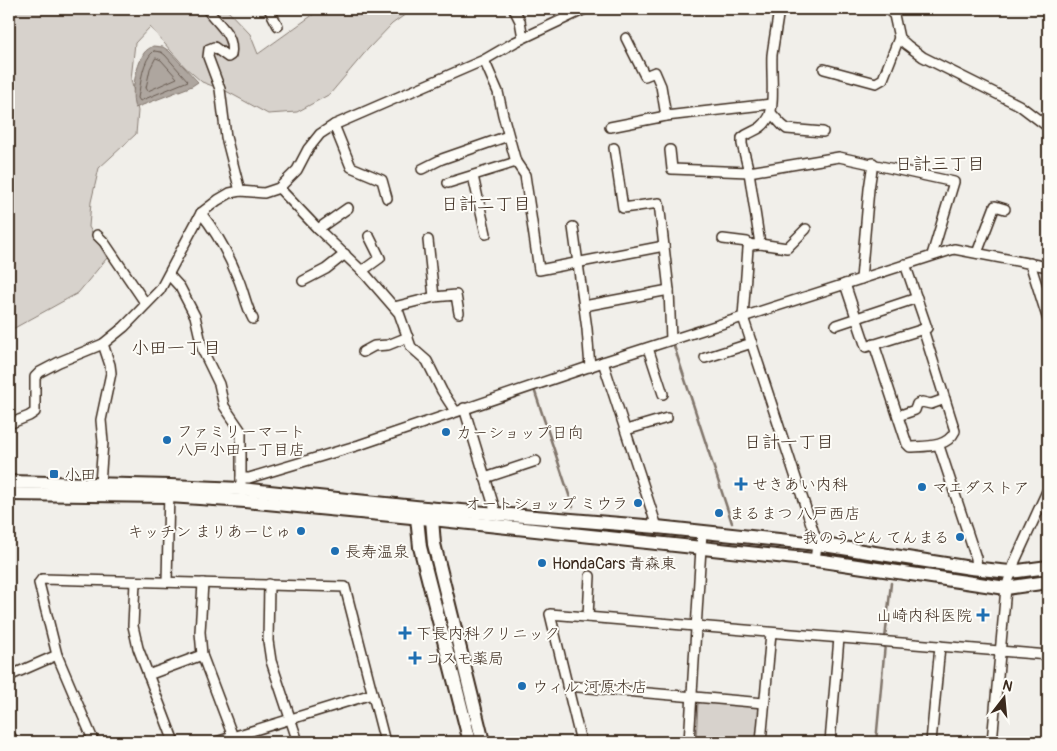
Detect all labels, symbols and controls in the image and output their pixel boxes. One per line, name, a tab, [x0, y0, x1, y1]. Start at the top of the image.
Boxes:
district label: 日計三丁目	[895, 153, 985, 176]
district label: 日計二丁目	[441, 193, 531, 216]
district label: 小田一丁目	[131, 337, 221, 360]
place label: ファミリーマート 八戸小田一丁目店	[177, 422, 305, 460]
place label: カーショップ日向	[456, 423, 584, 443]
marker: カーショップ日向	[440, 426, 452, 438]
district label: 日計一丁目	[744, 431, 834, 454]
marker: ファミリーマート 八戸小田一丁目店	[161, 434, 173, 446]
place label: 小田	[64, 465, 96, 485]
marker: 小田	[48, 468, 60, 480]
place label: せきあい内科	[752, 475, 848, 495]
marker: せきあい内科	[734, 477, 748, 491]
place label: マエダストア	[932, 478, 1029, 498]
marker: マエダストア	[916, 481, 928, 493]
place label: オートショップ ミウラ	[465, 494, 628, 514]
marker: オートショップ ミウラ	[632, 497, 644, 509]
place label: まるまつ 八戸西店	[729, 504, 860, 524]
marker: まるまつ 八戸西店	[713, 507, 725, 519]
place label: キッチン まりあーじゅ	[128, 522, 291, 542]
marker: キッチン まりあーじゅ	[295, 525, 307, 537]
place label: 我のうどん てんまる	[802, 528, 950, 548]
marker: 我のうどん てんまる	[954, 531, 966, 543]
place label: 長寿温泉	[345, 542, 409, 562]
marker: 長寿温泉	[329, 545, 341, 557]
place label: HondaCars 青森東	[552, 554, 677, 574]
marker: HondaCars 青森東	[536, 557, 548, 569]
place label: 山崎内科医院	[876, 606, 972, 626]
marker: 山崎内科医院	[976, 608, 990, 622]
place label: 下長内科クリニック	[416, 624, 560, 644]
marker: 下長内科クリニック	[398, 626, 412, 640]
place label: コスモ薬局	[425, 649, 504, 669]
marker: コスモ薬局	[409, 652, 421, 664]
north arrow	[980, 674, 1030, 724]
place label: ウィル 河原木店	[532, 677, 647, 697]
text: N	[1001, 677, 1014, 695]
marker: ウィル 河原木店	[516, 680, 528, 692]

